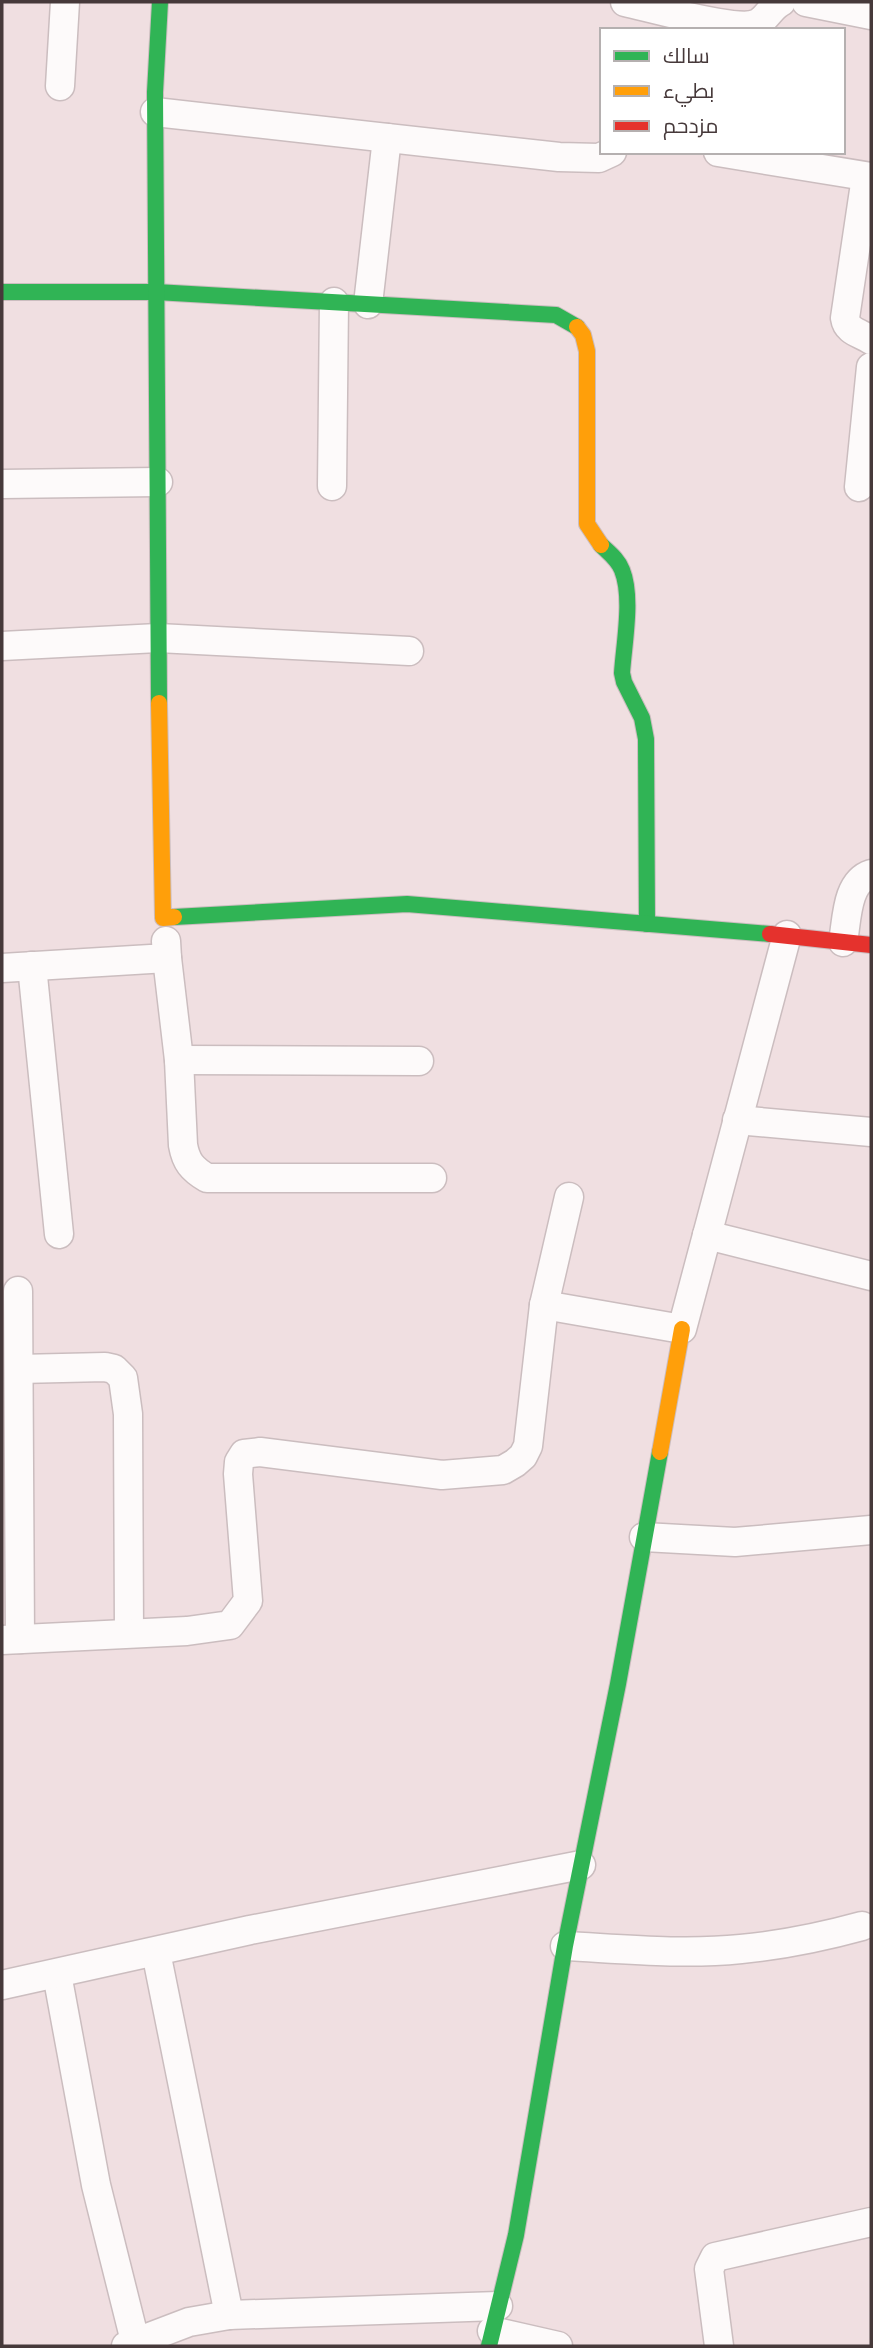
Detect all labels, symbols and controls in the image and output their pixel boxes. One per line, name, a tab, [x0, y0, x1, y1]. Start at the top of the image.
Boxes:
legend	[600, 28, 845, 154]
text: سالك	[663, 43, 710, 68]
text: بطيء	[663, 78, 714, 107]
text: مزدحم	[663, 113, 718, 140]

